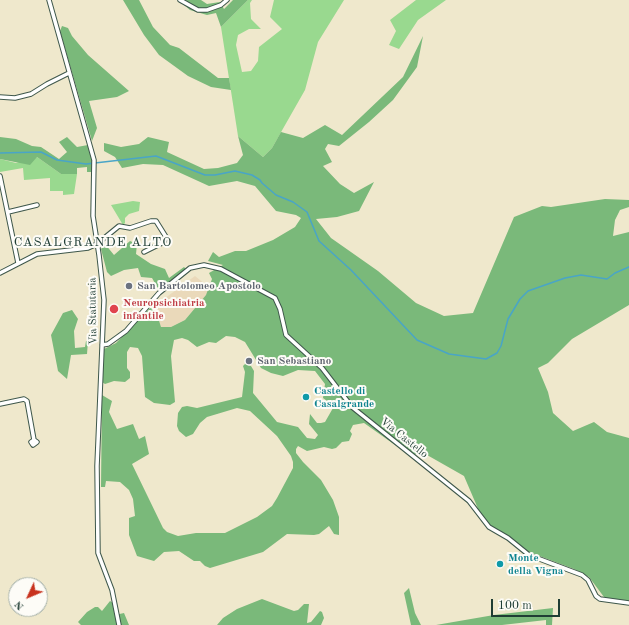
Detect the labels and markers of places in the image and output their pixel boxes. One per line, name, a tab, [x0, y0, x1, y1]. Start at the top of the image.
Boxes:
place label: San Bartolomeo Apostolo	[137, 279, 261, 293]
marker: San Bartolomeo Apostolo	[124, 281, 134, 291]
place label: Neuropsichiatria infantile	[123, 296, 205, 322]
marker: Neuropsichiatria infantile	[108, 303, 120, 315]
place label: San Sebastiano	[257, 354, 331, 368]
marker: San Sebastiano	[244, 356, 254, 366]
place label: Castello di Casalgrande	[314, 384, 374, 410]
marker: Castello di Casalgrande	[301, 392, 311, 402]
place label: Monte della Vigna	[508, 551, 563, 577]
marker: Monte della Vigna	[495, 559, 505, 569]

